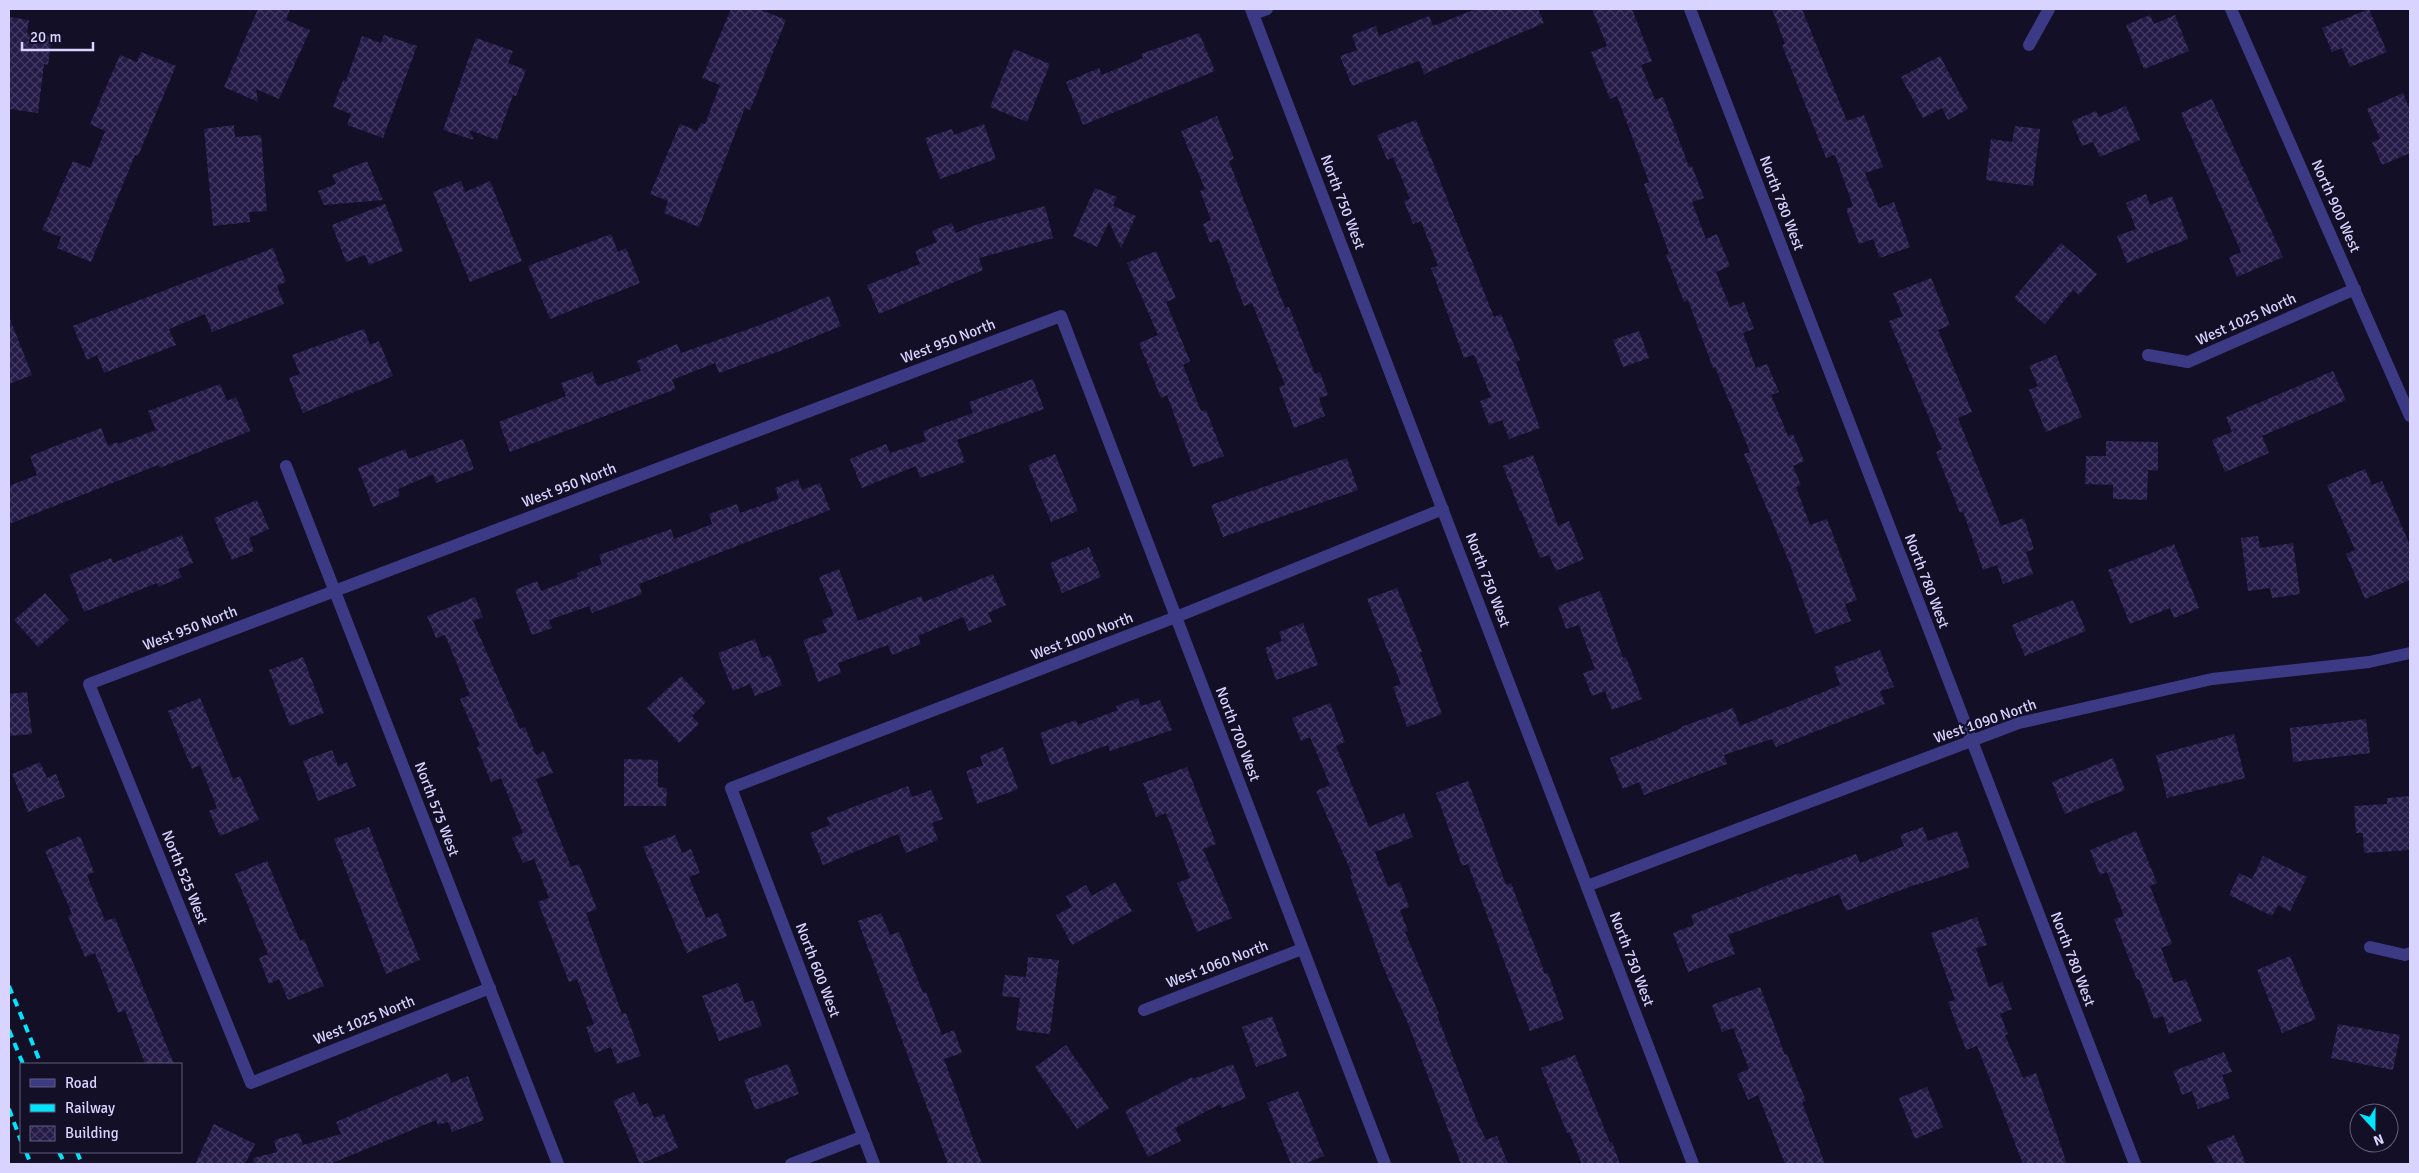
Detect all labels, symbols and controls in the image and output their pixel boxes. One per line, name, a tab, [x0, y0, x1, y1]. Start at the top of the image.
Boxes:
scale bar	[22, 20, 94, 52]
text: 20 m	[30, 28, 61, 46]
street label: North 750 West	[1317, 152, 1369, 252]
street label: North 780 West	[1756, 153, 1808, 253]
street label: North 900 West	[2308, 157, 2364, 255]
street label: West 1025 North	[2193, 289, 2299, 349]
street label: West 950 North	[898, 315, 998, 367]
street label: West 950 North	[519, 459, 619, 511]
street label: North 750 West	[1462, 530, 1514, 630]
street label: North 780 West	[1901, 531, 1953, 631]
street label: West 950 North	[140, 602, 240, 654]
street label: West 1000 North	[1028, 608, 1136, 664]
street label: North 700 West	[1212, 684, 1264, 784]
street label: West 1090 North	[1931, 695, 2039, 747]
street label: North 575 West	[411, 759, 463, 859]
street label: North 525 West	[158, 827, 212, 927]
street label: North 750 West	[1606, 909, 1658, 1009]
street label: North 780 West	[2047, 909, 2099, 1009]
street label: North 600 West	[792, 920, 844, 1020]
street label: West 1060 North	[1163, 936, 1271, 992]
street label: West 1025 North	[311, 991, 417, 1049]
legend	[20, 1063, 182, 1153]
text: Road	[65, 1074, 97, 1092]
text: Railway	[65, 1099, 115, 1117]
north arrow	[2349, 1103, 2399, 1153]
text: Building	[65, 1124, 119, 1142]
text: N	[2371, 1130, 2386, 1149]

